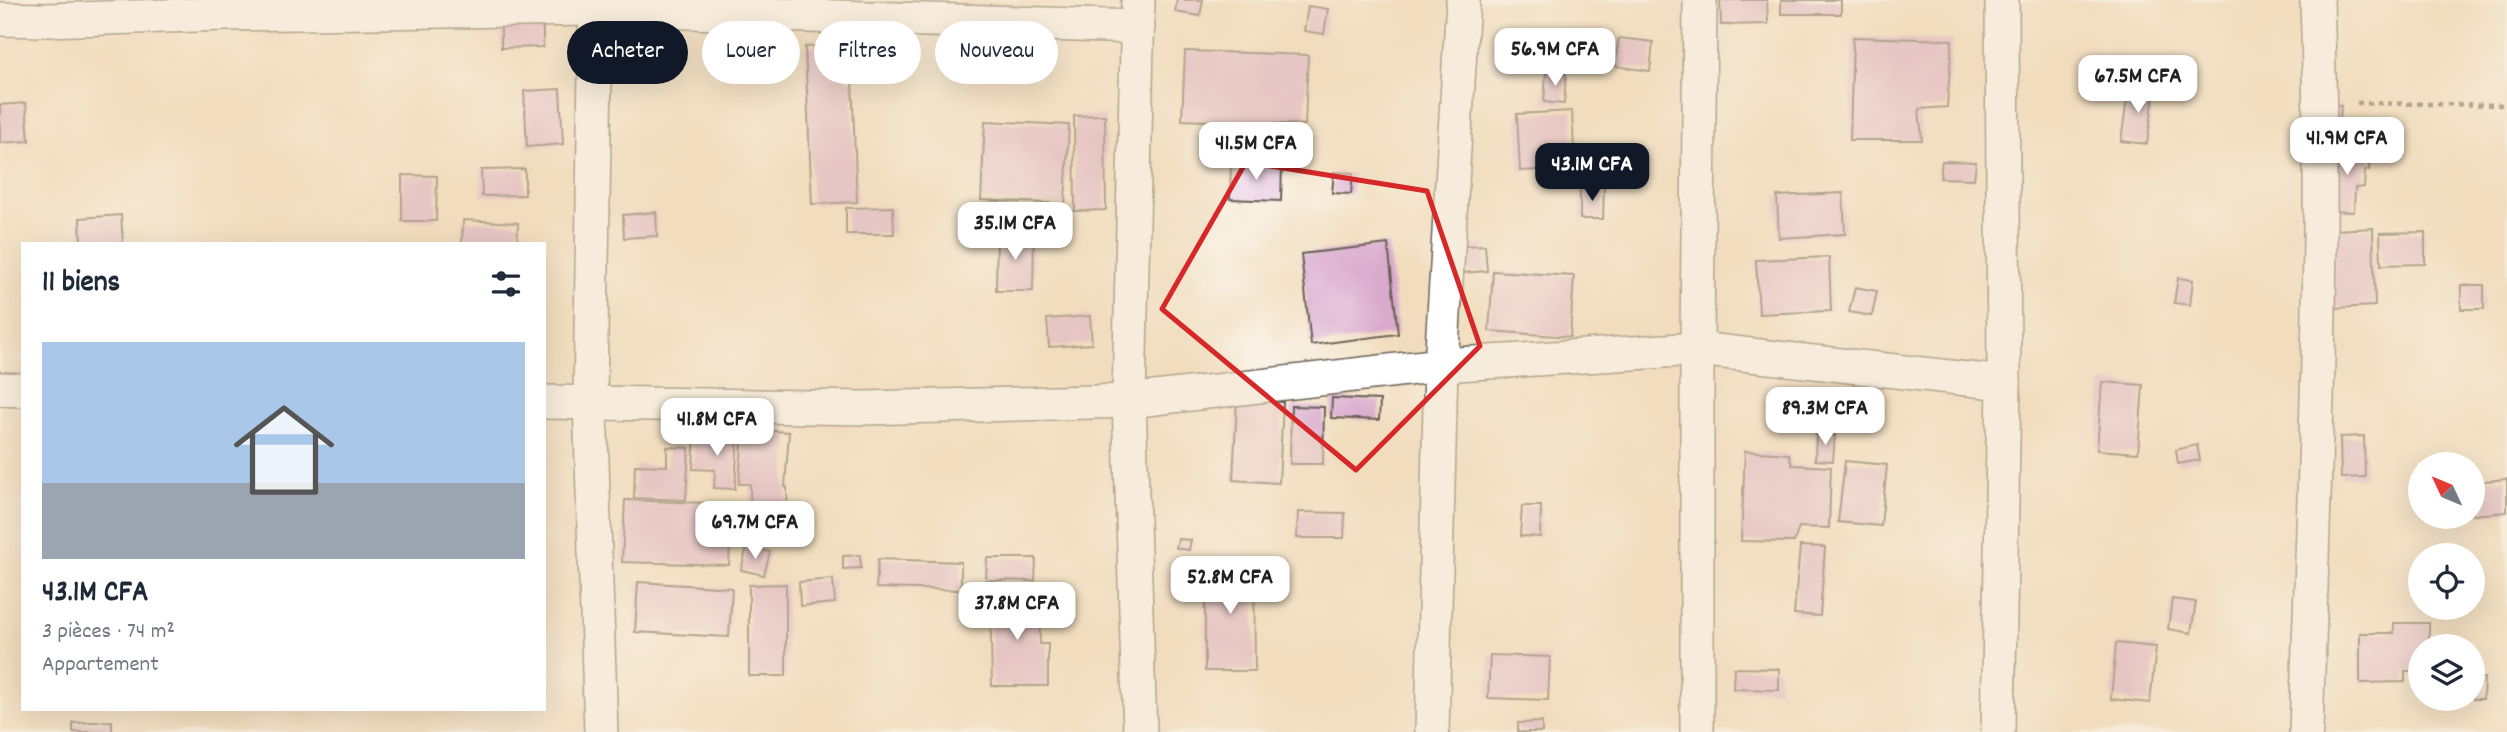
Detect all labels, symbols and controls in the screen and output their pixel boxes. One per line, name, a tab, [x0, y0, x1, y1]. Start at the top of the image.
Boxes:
chip: Acheter	[567, 21, 688, 84]
chip: Louer	[702, 21, 800, 84]
chip: Filtres	[814, 21, 921, 84]
chip: Nouveau	[935, 21, 1058, 84]
pin: 56.9M CFA	[1475, 28, 1635, 88]
text: 56.9M CFA	[1510, 34, 1600, 67]
pin: 67.5M CFA	[2058, 55, 2218, 115]
text: 67.5M CFA	[2094, 61, 2182, 94]
pin: 41.9M CFA	[2267, 118, 2427, 177]
pin: 41.5M CFA	[1176, 122, 1336, 182]
text: 41.9M CFA	[2306, 123, 2388, 156]
text: 41.5M CFA	[1215, 128, 1297, 161]
pin: 43.1M CFA	[1512, 144, 1672, 203]
text: 43.1M CFA	[1551, 149, 1633, 182]
pin: 35.1M CFA	[935, 202, 1095, 262]
text: 35.1M CFA	[974, 208, 1056, 241]
text: 11 biens	[42, 263, 120, 306]
icon: filters	[487, 265, 525, 303]
icon: home	[221, 387, 347, 513]
pin: 89.3M CFA	[1745, 388, 1905, 447]
text: 89.3M CFA	[1782, 393, 1868, 426]
pin: 41.8M CFA	[637, 398, 797, 458]
text: 41.8M CFA	[677, 404, 757, 437]
north arrow	[2408, 452, 2485, 528]
map controls	[2408, 452, 2485, 711]
pin: 69.7M CFA	[675, 502, 835, 561]
text: 69.7M CFA	[711, 507, 799, 540]
button: locate	[2408, 543, 2485, 620]
pin: 52.8M CFA	[1150, 556, 1310, 616]
text: 52.8M CFA	[1187, 562, 1273, 595]
text: 43.1M CFA	[42, 573, 148, 616]
pin: 37.8M CFA	[937, 582, 1097, 642]
text: 37.8M CFA	[975, 588, 1060, 621]
text: 3 pièces · 74 m²	[42, 616, 175, 649]
button: layers	[2408, 634, 2485, 711]
text: Appartement	[42, 649, 159, 682]

